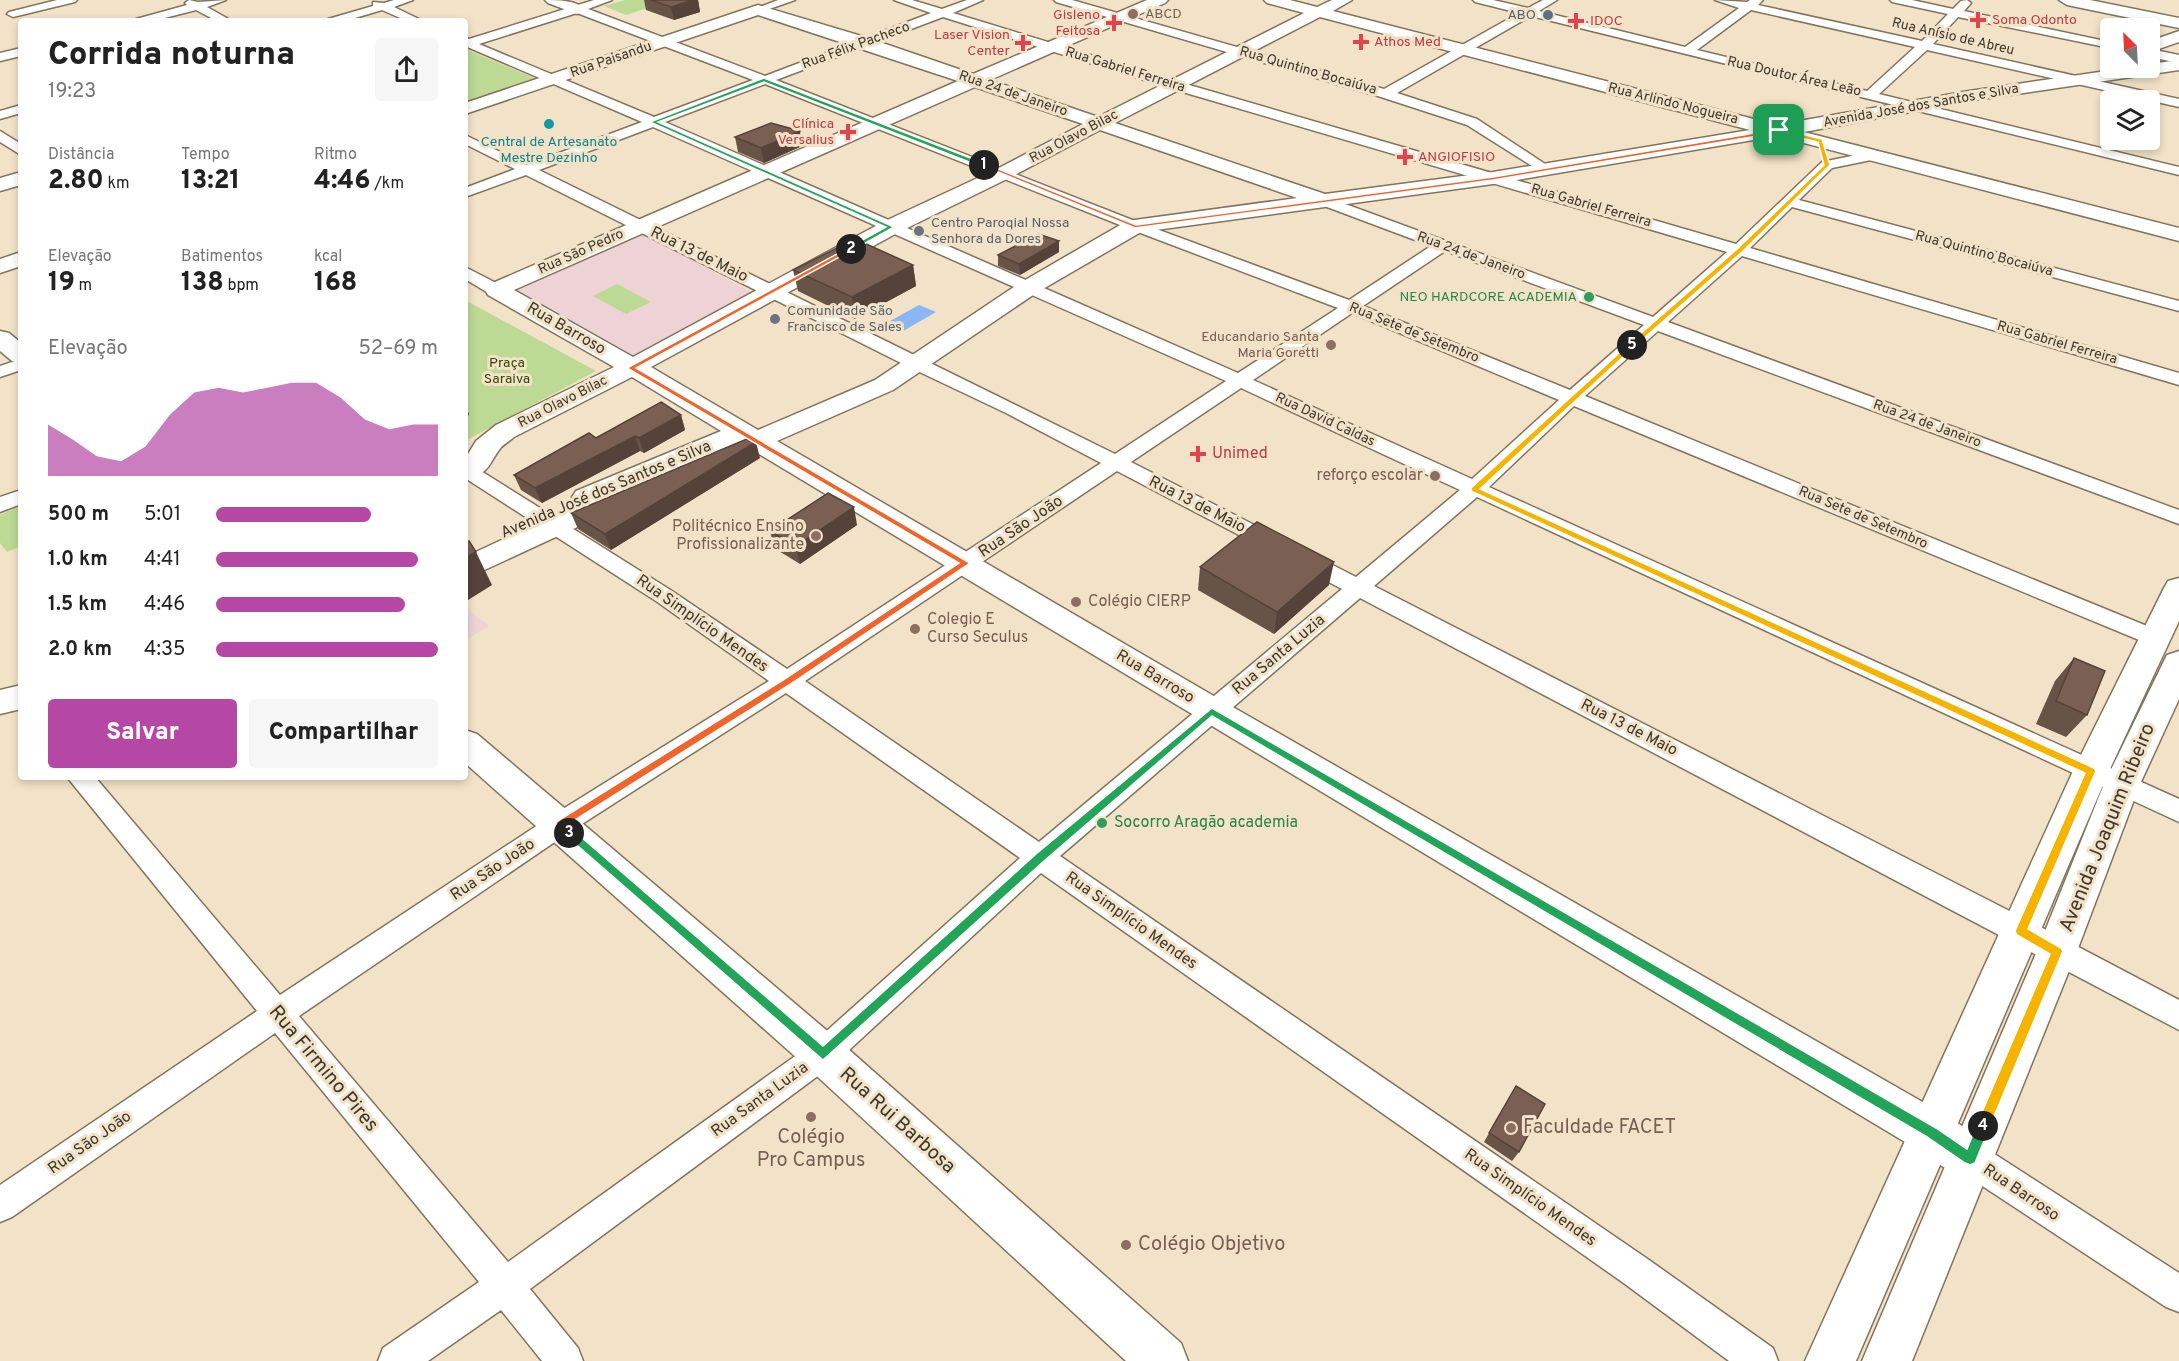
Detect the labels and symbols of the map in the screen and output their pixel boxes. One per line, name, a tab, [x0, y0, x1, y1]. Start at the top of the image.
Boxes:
place label: ABCD	[1145, 6, 1182, 23]
place label: Gisleno Feitosa	[1053, 7, 1100, 40]
marker: ABCD	[1126, 7, 1140, 21]
place label: ABO	[1507, 7, 1536, 24]
marker: ABO	[1541, 8, 1555, 22]
marker: Soma Odonto	[1969, 11, 1987, 29]
marker: IDOC	[1567, 12, 1585, 30]
place label: Soma Odonto	[1992, 12, 2077, 29]
place label: IDOC	[1590, 13, 1623, 30]
marker: Gisleno Feitosa	[1105, 14, 1123, 32]
street label: Rua Anísio de Abreu	[1890, 15, 2016, 59]
north arrow	[2100, 18, 2160, 78]
street label: Rua Félix Pacheco	[800, 19, 912, 73]
place label: Laser Vision Center	[934, 27, 1011, 60]
marker: Athos Med	[1352, 33, 1370, 51]
marker: Laser Vision Center	[1014, 34, 1032, 52]
place label: Athos Med	[1374, 34, 1441, 51]
street label: Rua Paisandu	[568, 38, 654, 82]
street label: Rua Quintino Bocaiúva	[1237, 43, 1379, 99]
street label: Rua Gabriel Ferreira	[1063, 44, 1187, 96]
street label: Rua Doutor Área Leão	[1725, 52, 1863, 101]
street label: Rua 24 de Janeiro	[956, 67, 1070, 121]
street label: Rua Arlindo Nogueira	[1606, 80, 1740, 128]
street label: Avenida José dos Santos e Silva	[1822, 80, 2020, 132]
pin	[1753, 104, 1804, 155]
street label: Rua Olavo Bilac	[1027, 106, 1121, 168]
place label: Clínica Versalius	[778, 116, 834, 149]
marker: Central de Artesanato Mestre Dezinho	[542, 117, 556, 131]
marker: Clínica Versalius	[839, 123, 857, 141]
place label: Central de Artesanato Mestre Dezinho	[481, 134, 617, 167]
marker: ANGIOFISIO	[1396, 148, 1414, 166]
place label: ANGIOFISIO	[1418, 149, 1495, 166]
pin: 1	[969, 150, 999, 180]
street label: Rua Gabriel Ferreira	[1529, 181, 1653, 231]
place label: Centro Paroqial Nossa Senhora da Dores	[931, 215, 1069, 248]
street label: Rua 13 de Maio	[647, 223, 751, 287]
marker: Centro Paroqial Nossa Senhora da Dores	[912, 224, 926, 238]
street label: Rua São Pedro	[536, 225, 627, 278]
street label: Rua Quintino Bocaiúva	[1913, 227, 2055, 281]
street label: Rua 24 de Janeiro	[1414, 228, 1528, 284]
pin: 2	[836, 234, 866, 264]
place label: NEO HARDCORE ACADEMIA	[1399, 289, 1577, 306]
marker: NEO HARDCORE ACADEMIA	[1582, 290, 1596, 304]
street label: Rua Barroso	[523, 298, 609, 360]
street label: Rua Sete de Setembro	[1346, 299, 1482, 367]
place label: Comunidade São Francisco de Sales	[787, 303, 902, 336]
marker: Comunidade São Francisco de Sales	[768, 312, 782, 326]
street label: Rua Gabriel Ferreira	[1995, 318, 2119, 368]
place label: Educandario Santa Maria Goretti	[1201, 329, 1319, 362]
pin: 5	[1617, 330, 1647, 360]
marker: Educandario Santa Maria Goretti	[1324, 338, 1338, 352]
park label: Praça Saraiva	[484, 355, 530, 388]
street label: Rua Olavo Bilac	[515, 372, 611, 432]
street label: Rua David Caldas	[1272, 389, 1378, 451]
street label: Rua 24 de Janeiro	[1870, 396, 1984, 452]
street label: Avenida José dos Santos e Silva	[498, 436, 714, 544]
place label: Unimed	[1212, 444, 1268, 464]
marker: Unimed	[1189, 445, 1207, 463]
place label: reforço escolar	[1317, 466, 1423, 486]
marker: reforço escolar	[1428, 469, 1442, 483]
street label: Rua 13 de Maio	[1145, 472, 1249, 538]
street label: Rua Sete de Setembro	[1796, 483, 1930, 553]
street label: Rua São João	[975, 491, 1067, 563]
place label: Politécnico Ensino Profissionalizante	[672, 517, 804, 555]
marker: Politécnico Ensino Profissionalizante	[809, 529, 823, 543]
street label: Rua Simplício Mendes	[632, 571, 772, 677]
place label: Colégio CIERP	[1088, 592, 1191, 612]
marker: Colégio CIERP	[1069, 595, 1083, 609]
place label: Colegio E Curso Seculus	[927, 610, 1028, 648]
street label: Rua Santa Luzia	[1228, 610, 1330, 700]
marker: Colegio E Curso Seculus	[908, 622, 922, 636]
street label: Rua Barroso	[1112, 646, 1198, 708]
street label: Rua 13 de Maio	[1577, 695, 1681, 761]
street label: Avenida Joaquim Ribeiro	[2054, 720, 2162, 936]
place label: Socorro Aragão academia	[1114, 813, 1298, 833]
marker: Socorro Aragão academia	[1095, 816, 1109, 830]
pin: 3	[554, 818, 584, 848]
street label: Rua São João	[447, 834, 539, 906]
street label: Rua Simplício Mendes	[1061, 868, 1201, 974]
street label: Rua Firmino Pires	[262, 1000, 384, 1138]
street label: Rua Santa Luzia	[708, 1058, 812, 1142]
street label: Rua Rui Barbosa	[833, 1062, 961, 1180]
street label: Rua São João	[44, 1107, 136, 1179]
marker: Colégio Pro Campus	[804, 1110, 818, 1124]
pin: 4	[1968, 1111, 1998, 1141]
place label: Faculdade FACET	[1523, 1115, 1676, 1141]
marker: Faculdade FACET	[1504, 1121, 1518, 1135]
place label: Colégio Pro Campus	[757, 1125, 865, 1174]
street label: Rua Simplício Mendes	[1460, 1145, 1600, 1251]
street label: Rua Barroso	[1979, 1160, 2063, 1226]
place label: Colégio Objetivo	[1138, 1232, 1285, 1258]
marker: Colégio Objetivo	[1119, 1238, 1133, 1252]

